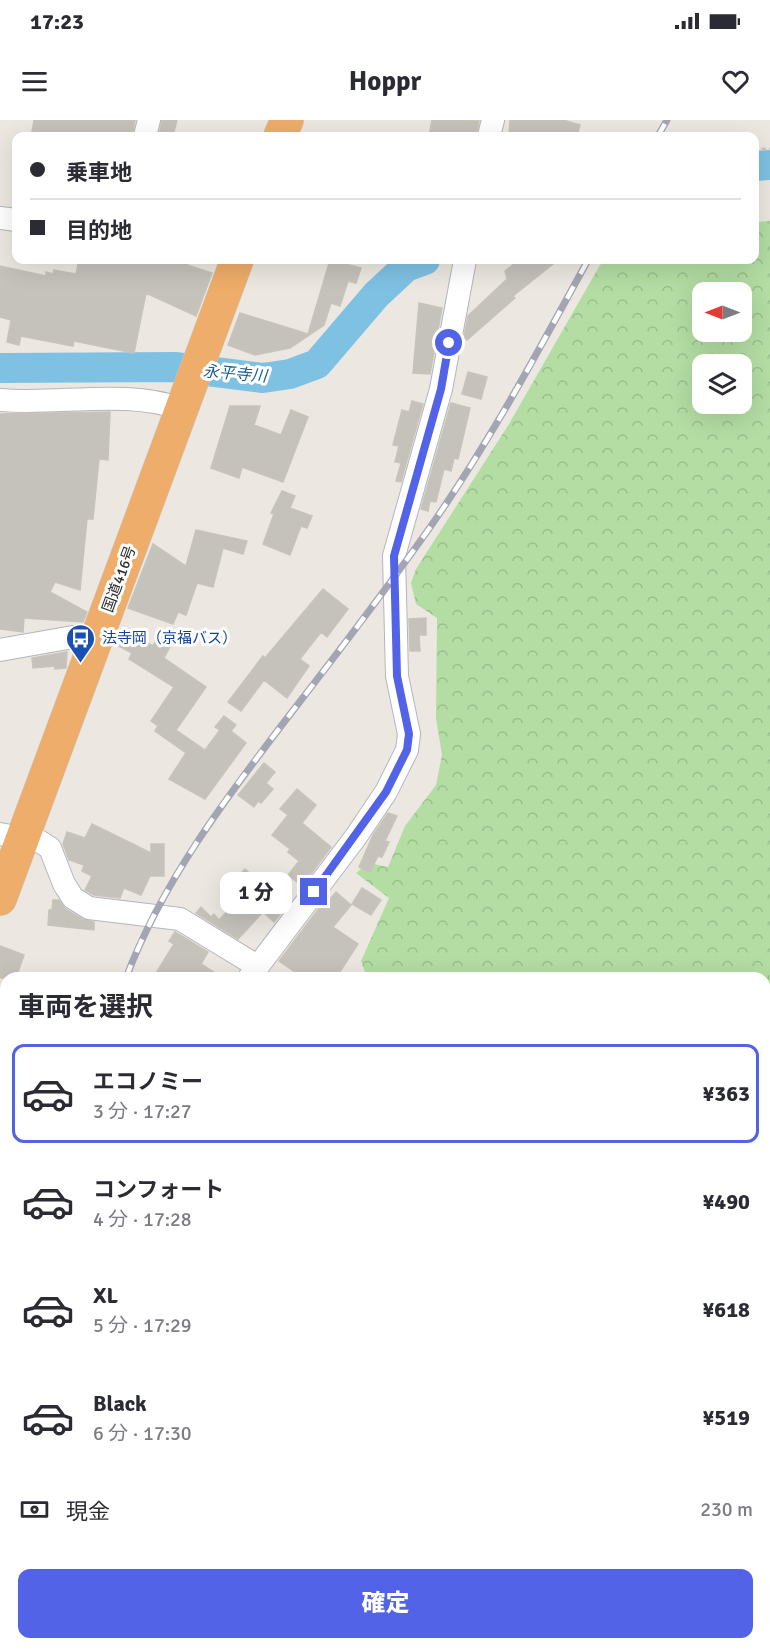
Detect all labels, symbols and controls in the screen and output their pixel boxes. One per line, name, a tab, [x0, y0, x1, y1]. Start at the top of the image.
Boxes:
text: 17:23	[30, 8, 84, 35]
icon: menu	[18, 65, 51, 98]
text: Hoppr	[349, 65, 421, 98]
icon: heart	[719, 65, 752, 98]
text: 乗車地	[66, 159, 132, 186]
text: 目的地	[66, 217, 132, 244]
north arrow	[692, 282, 752, 342]
map controls	[692, 282, 752, 414]
route start	[435, 329, 462, 356]
button: layers	[692, 354, 752, 414]
water label: 永平寺川	[202, 361, 270, 387]
street label: 国道416号	[99, 543, 139, 615]
bus stop icon: 法寺岡（京福バス）	[65, 622, 97, 664]
place label: 法寺岡（京福バス）	[102, 629, 237, 647]
callout: 1 分	[221, 871, 293, 913]
route end	[300, 878, 327, 905]
text: 1 分	[238, 880, 274, 905]
text: 車両を選択	[18, 991, 153, 1024]
icon: car	[21, 1067, 75, 1121]
text: エコノミー	[93, 1068, 203, 1095]
text: ¥363	[702, 1080, 750, 1107]
text: 3 分 · 17:27	[93, 1099, 192, 1124]
icon: car	[21, 1175, 75, 1229]
text: コンフォート	[93, 1176, 224, 1203]
text: ¥490	[702, 1188, 750, 1215]
text: 4 分 · 17:28	[93, 1207, 192, 1232]
text: XL	[93, 1282, 118, 1309]
icon: car	[21, 1283, 75, 1337]
text: ¥618	[702, 1296, 750, 1323]
text: 5 分 · 17:29	[93, 1313, 192, 1338]
text: Black	[93, 1390, 147, 1417]
icon: car	[21, 1391, 75, 1445]
text: ¥519	[702, 1404, 750, 1431]
text: 6 分 · 17:30	[93, 1421, 192, 1446]
icon: cash	[18, 1493, 51, 1526]
text: 230 m	[700, 1497, 753, 1522]
text: 現金	[66, 1498, 110, 1525]
button: 確定	[18, 1569, 753, 1638]

